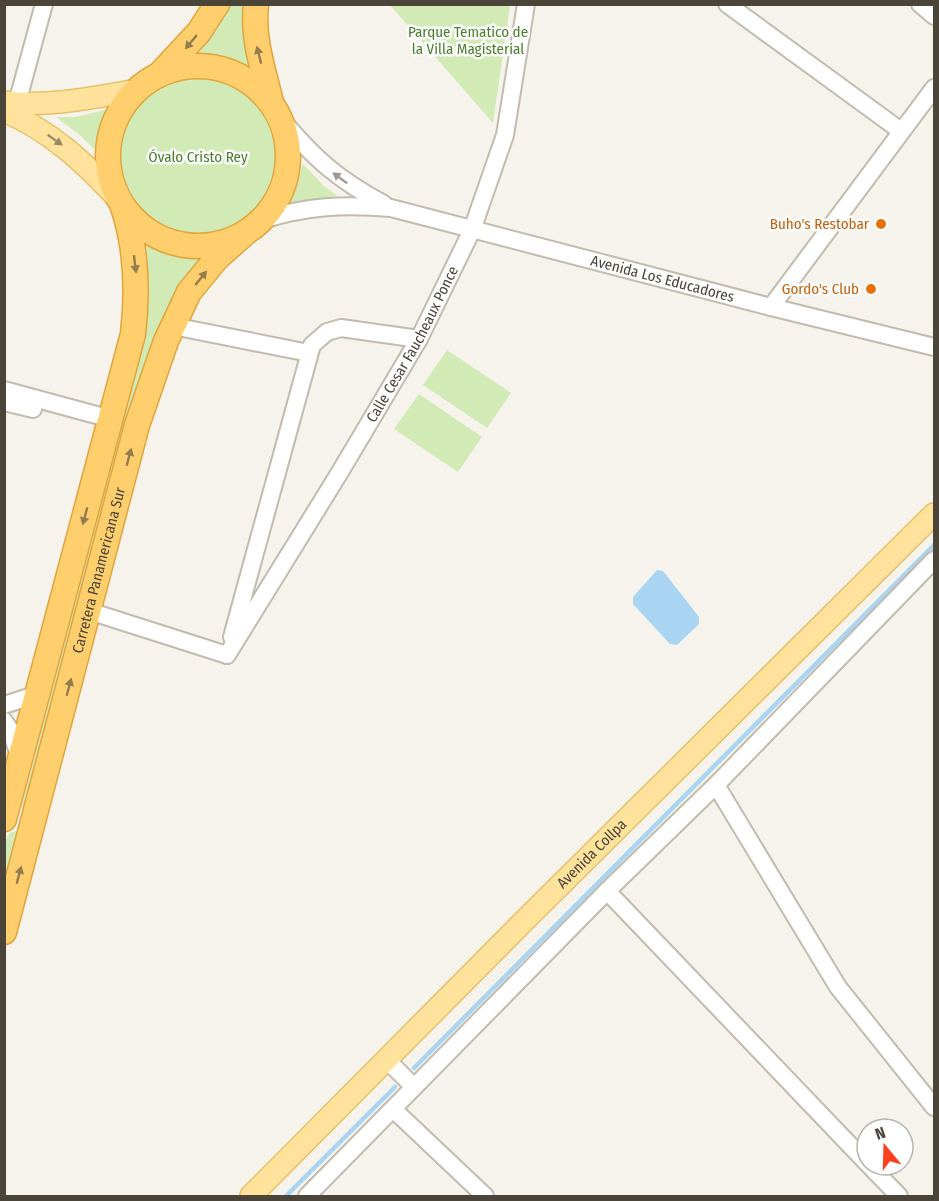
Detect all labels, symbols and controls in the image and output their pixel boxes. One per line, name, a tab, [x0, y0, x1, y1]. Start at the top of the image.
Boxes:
park label: Parque Tematico de la Villa Magisterial	[408, 23, 528, 58]
one-way arrow	[185, 34, 198, 49]
one-way arrow	[254, 46, 263, 64]
one-way arrow	[47, 134, 63, 146]
park label: Óvalo Cristo Rey	[148, 148, 248, 166]
one-way arrow	[333, 172, 349, 184]
place label: Buho's Restobar	[770, 215, 870, 233]
marker: Buho's Restobar	[874, 217, 888, 231]
street label: Avenida Los Educadores	[589, 251, 736, 306]
one-way arrow	[130, 255, 140, 274]
street label: Calle Cesar Faucheaux Ponce	[363, 263, 462, 426]
one-way arrow	[194, 270, 206, 285]
place label: Gordo's Club	[782, 280, 859, 298]
marker: Gordo's Club	[864, 282, 878, 296]
one-way arrow	[125, 448, 134, 466]
street label: Carretera Panamericana Sur	[69, 485, 129, 655]
one-way arrow	[80, 507, 89, 525]
one-way arrow	[65, 678, 75, 696]
street label: Avenida Collpa	[553, 815, 630, 892]
one-way arrow	[15, 866, 25, 884]
north arrow	[855, 1117, 915, 1177]
text: N	[873, 1123, 888, 1144]

